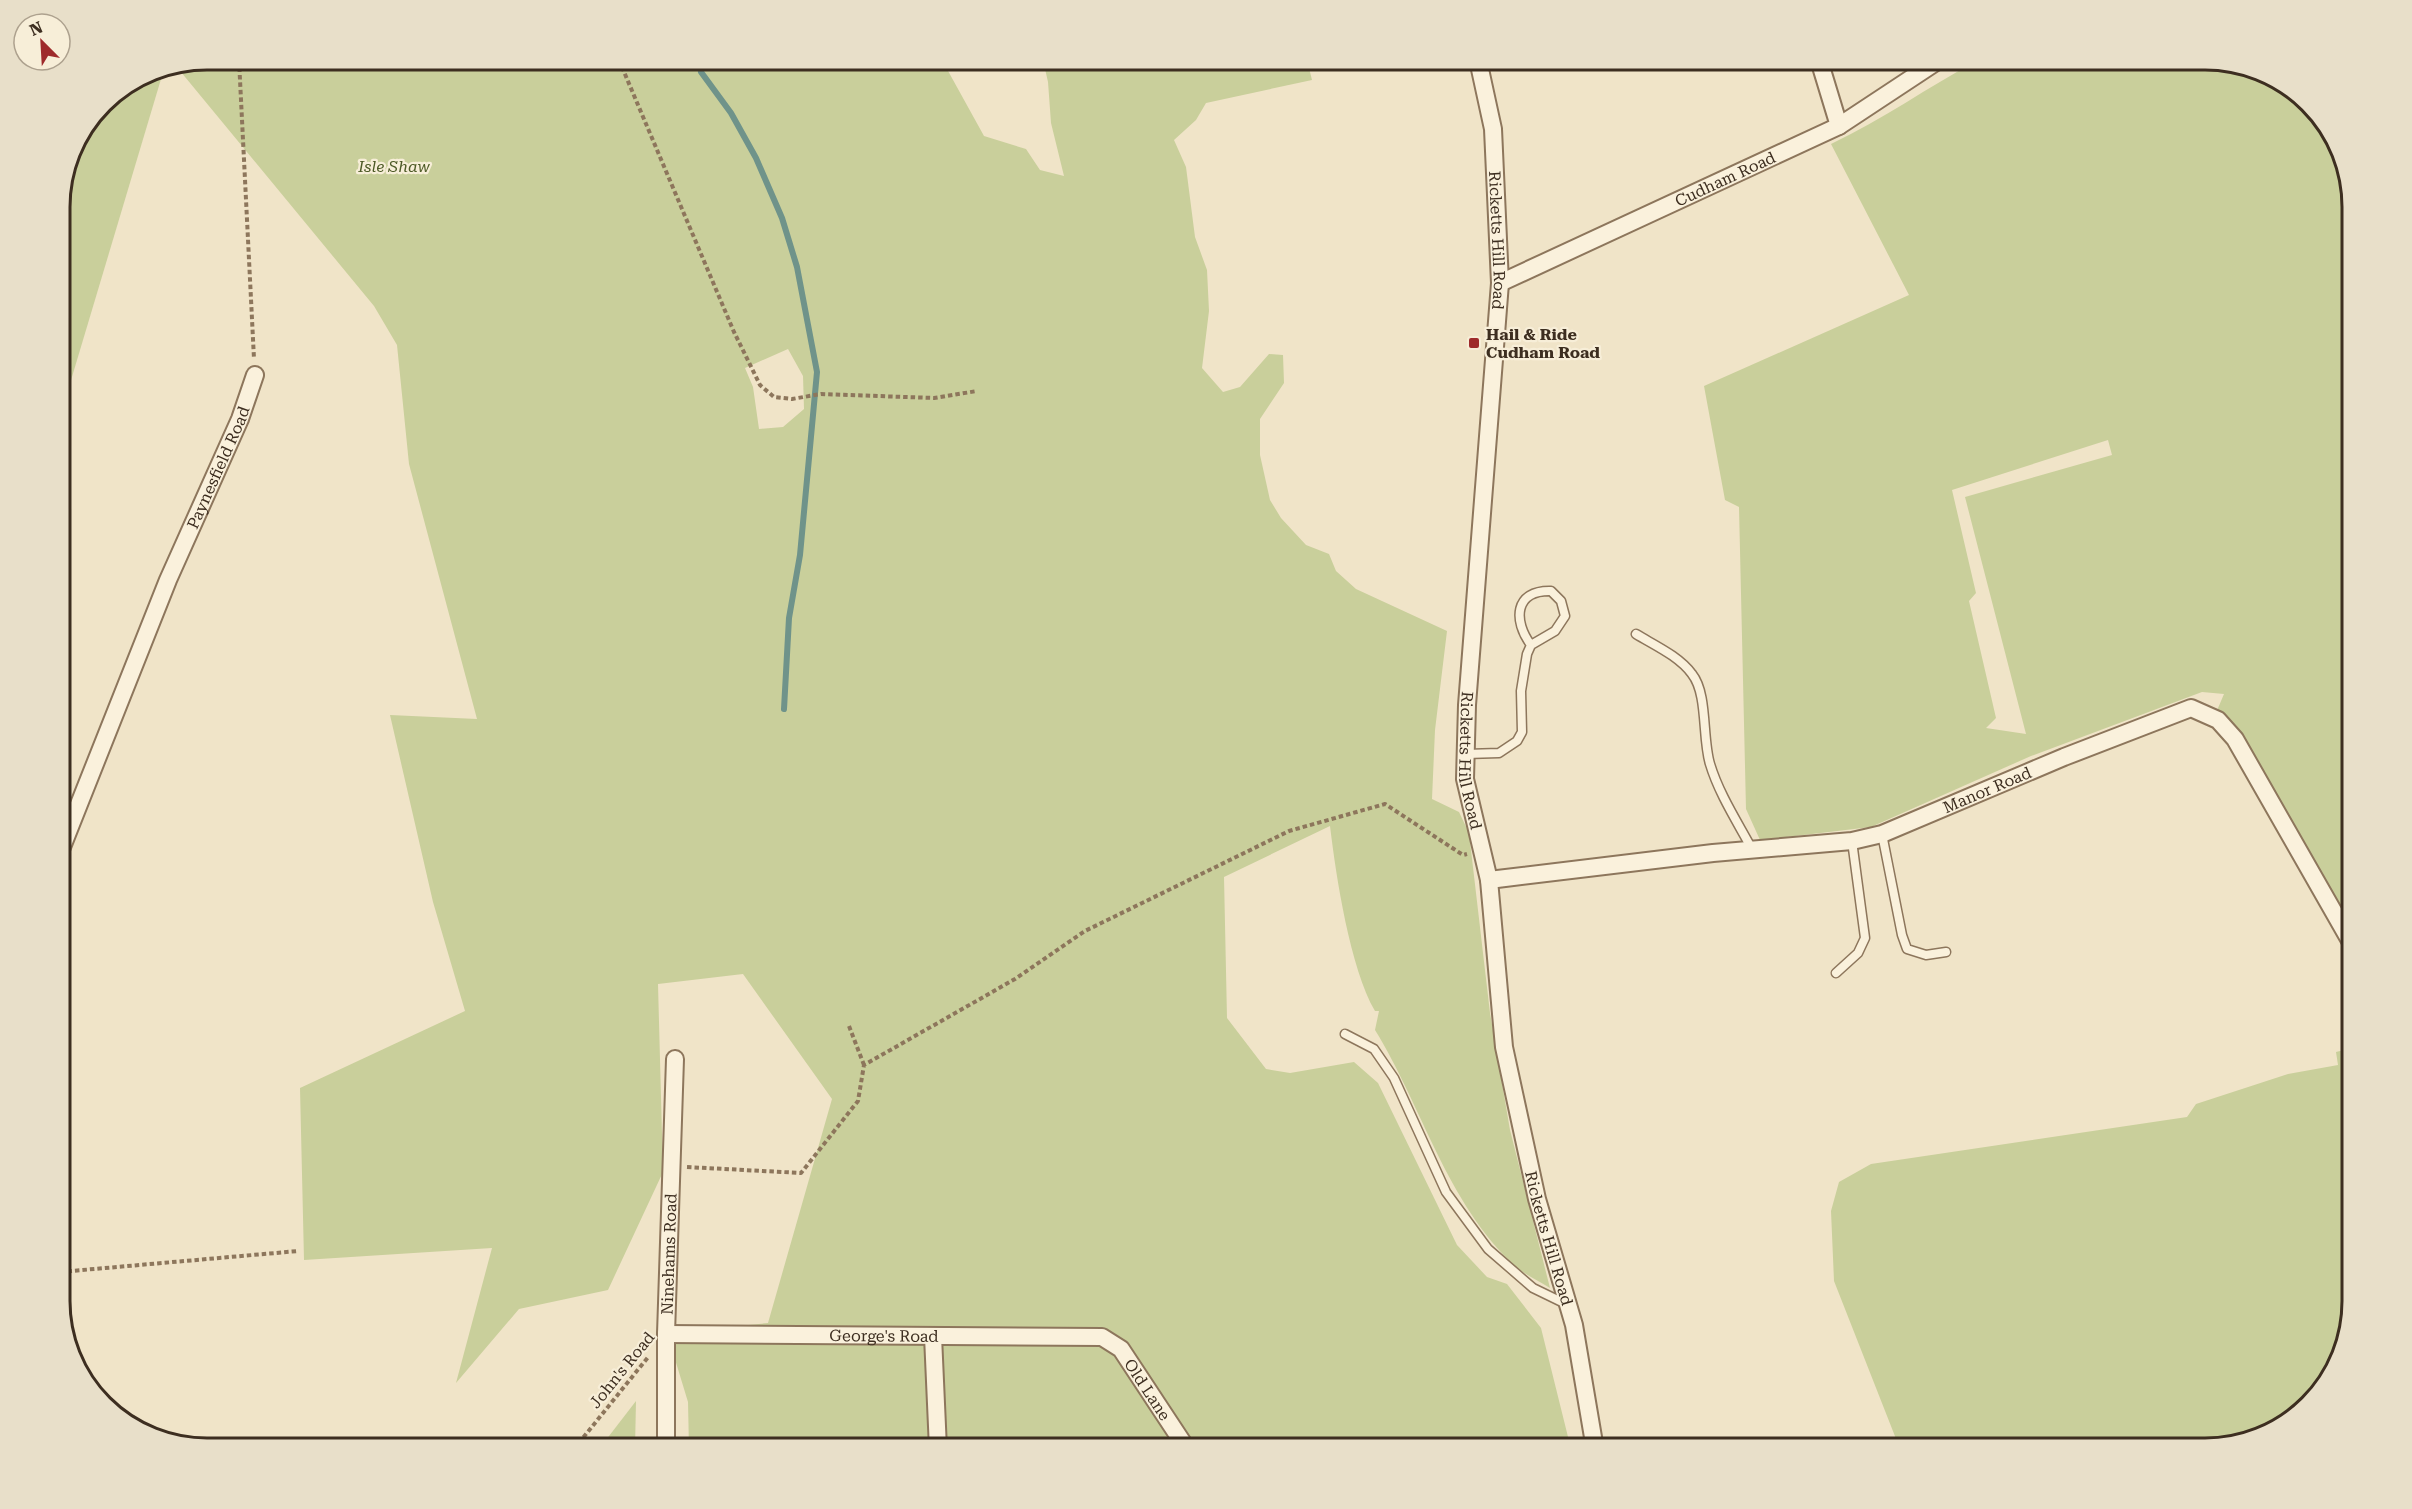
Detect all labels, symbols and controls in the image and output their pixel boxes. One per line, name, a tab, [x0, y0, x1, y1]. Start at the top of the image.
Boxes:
north arrow	[12, 12, 72, 72]
text: N	[27, 18, 46, 40]
street label: Cudham Road	[1672, 147, 1778, 210]
park label: Isle Shaw	[357, 157, 430, 176]
street label: Ricketts Hill Road	[1485, 170, 1510, 310]
place label: Hail & Ride Cudham Road	[1486, 325, 1600, 362]
marker: Hail & Ride Cudham Road	[1467, 336, 1481, 350]
street label: Paynesfield Road	[183, 404, 253, 532]
street label: Ricketts Hill Road	[1455, 691, 1486, 831]
street label: Manor Road	[1940, 763, 2034, 817]
street label: Ricketts Hill Road	[1522, 1169, 1577, 1308]
street label: Ninehams Road	[657, 1193, 680, 1315]
street label: George's Road	[829, 1326, 939, 1345]
street label: John's Road	[585, 1328, 659, 1412]
street label: Old Lane	[1121, 1355, 1175, 1424]

